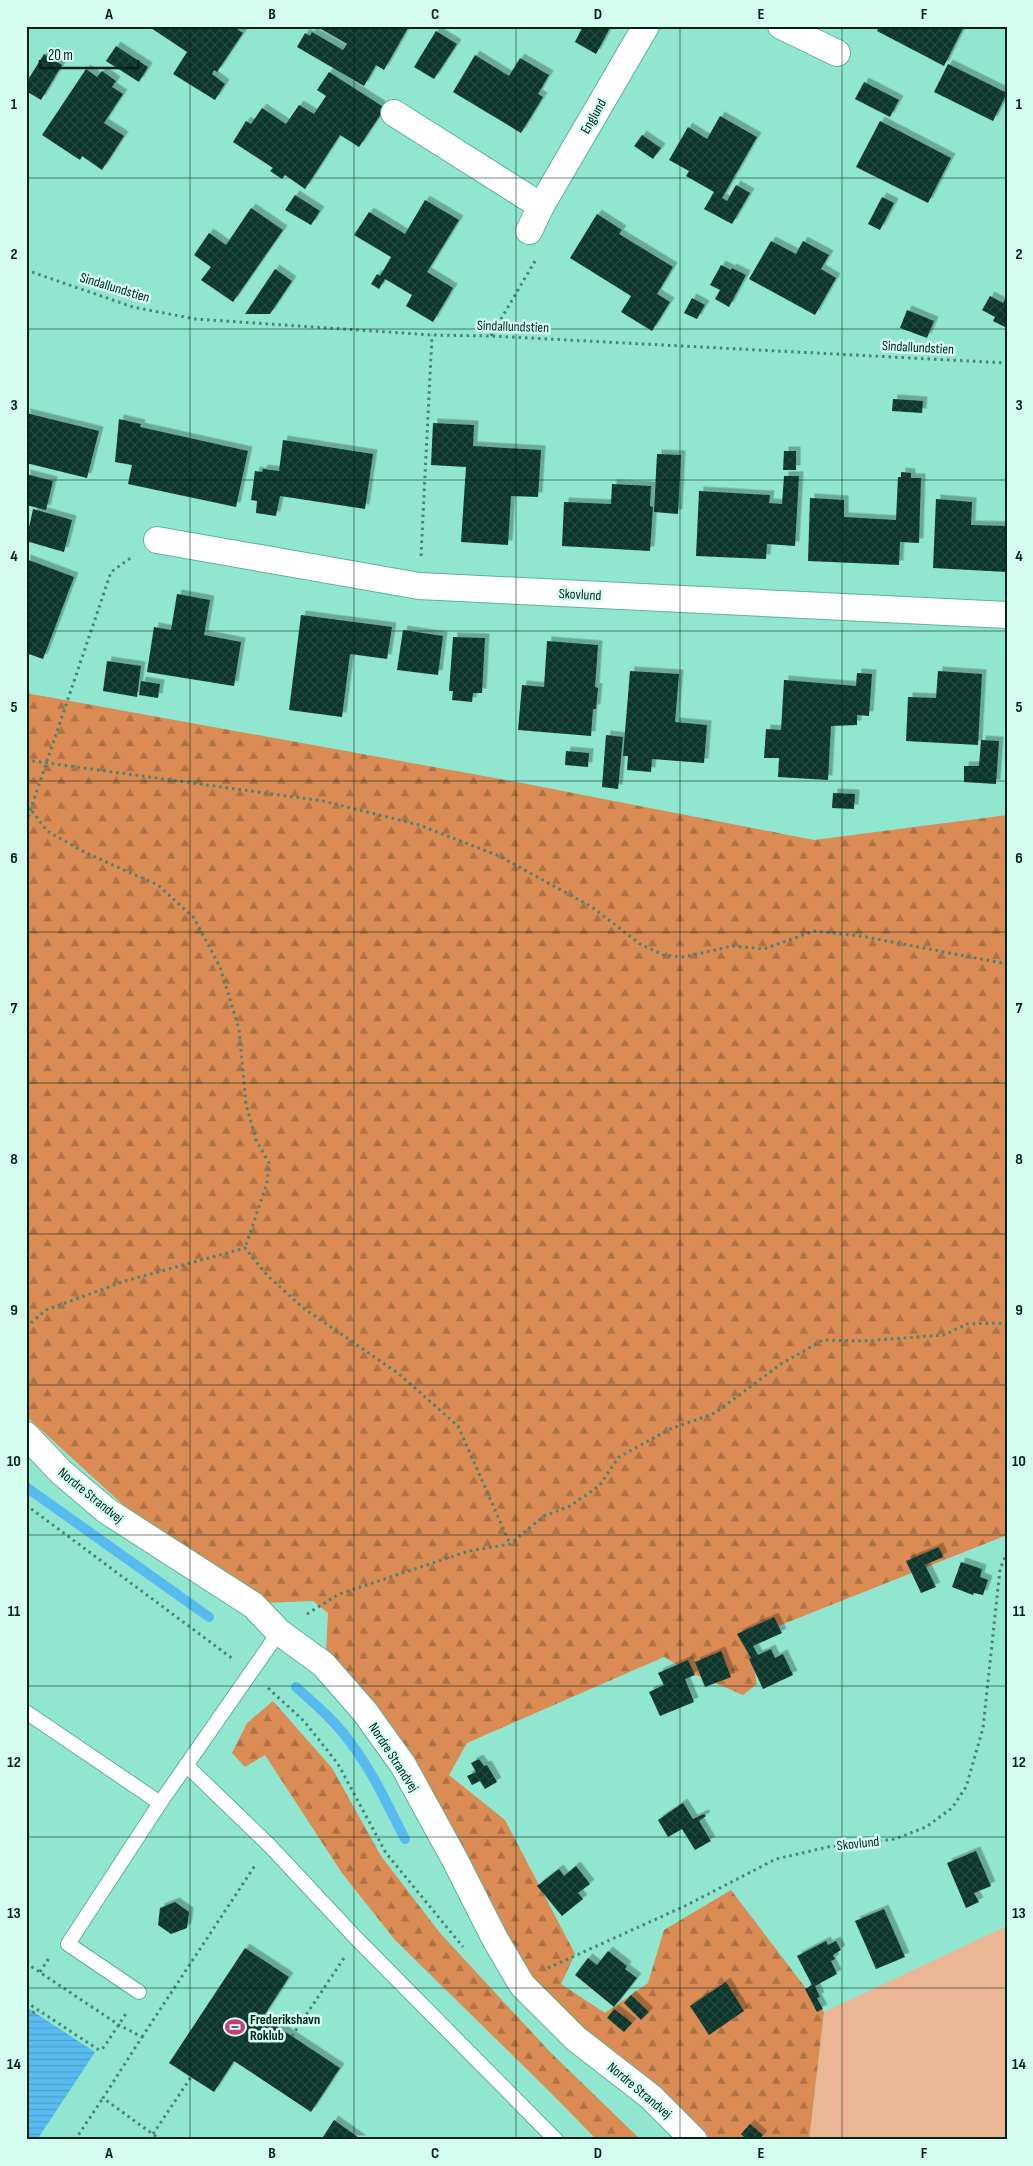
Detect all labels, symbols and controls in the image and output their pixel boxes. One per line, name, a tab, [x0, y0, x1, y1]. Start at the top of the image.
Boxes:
text: A	[104, 5, 113, 24]
text: B	[268, 5, 276, 24]
text: C	[431, 5, 439, 24]
text: D	[594, 5, 602, 24]
text: E	[758, 5, 765, 24]
text: F	[921, 5, 928, 24]
scale bar	[40, 38, 138, 70]
text: 20 m	[48, 46, 73, 65]
text: 1	[11, 95, 18, 114]
text: 1	[1016, 95, 1023, 114]
street label: Englund	[577, 96, 610, 137]
text: 2	[10, 245, 18, 264]
text: 2	[1015, 245, 1023, 264]
street label: Sindallundstien	[78, 269, 152, 306]
street label: Sindallundstien	[477, 317, 549, 336]
street label: Sindallundstien	[881, 337, 954, 358]
text: 3	[10, 396, 18, 415]
text: 3	[1015, 396, 1023, 415]
text: 4	[10, 547, 18, 566]
text: 4	[1015, 547, 1023, 566]
street label: Skovlund	[558, 585, 602, 604]
text: 5	[10, 698, 18, 717]
text: 5	[1015, 698, 1023, 717]
text: 6	[10, 849, 18, 868]
text: 6	[1015, 849, 1023, 868]
text: 7	[11, 999, 18, 1018]
text: 7	[1016, 999, 1023, 1018]
text: 8	[10, 1150, 18, 1169]
text: 8	[1015, 1150, 1023, 1169]
text: 9	[10, 1301, 18, 1320]
text: 9	[1015, 1301, 1023, 1320]
text: 10	[7, 1452, 21, 1471]
text: 10	[1012, 1452, 1026, 1471]
street label: Nordre Strandvej	[55, 1464, 127, 1527]
text: 11	[8, 1602, 21, 1621]
text: 11	[1013, 1602, 1026, 1621]
street label: Nordre Strandvej	[365, 1720, 422, 1795]
text: 12	[7, 1753, 21, 1772]
text: 12	[1012, 1753, 1026, 1772]
street label: Skovlund	[836, 1833, 880, 1854]
text: 13	[7, 1904, 21, 1923]
text: 13	[1012, 1904, 1026, 1923]
place label: Frederikshavn Roklub	[250, 2011, 320, 2044]
sports icon: Frederikshavn Roklub	[224, 2016, 246, 2038]
text: 14	[7, 2055, 21, 2074]
text: 14	[1012, 2055, 1026, 2074]
street label: Nordre Strandvej	[604, 2058, 675, 2122]
text: A	[104, 2144, 113, 2163]
text: B	[268, 2144, 276, 2163]
text: C	[431, 2144, 439, 2163]
text: D	[594, 2144, 602, 2163]
text: E	[758, 2144, 765, 2163]
text: F	[921, 2144, 928, 2163]

